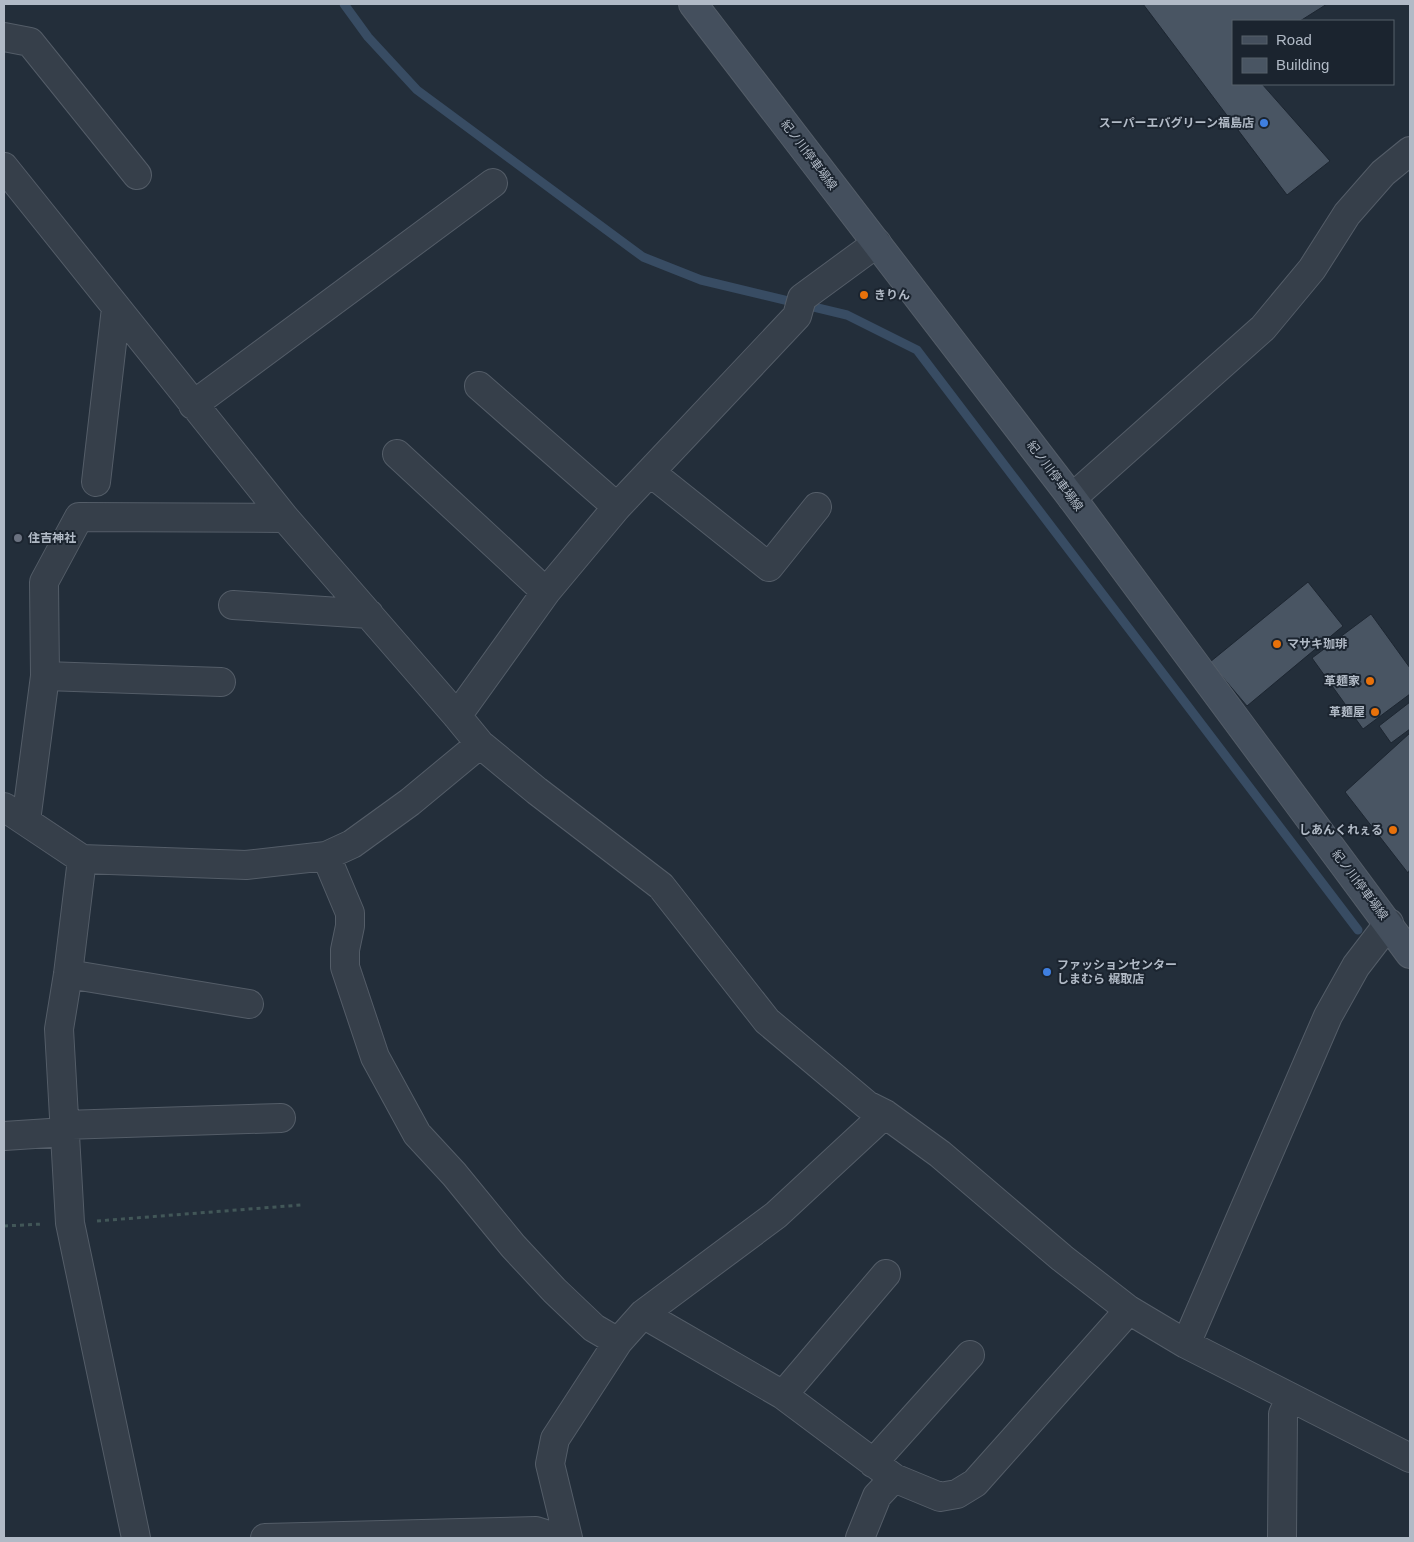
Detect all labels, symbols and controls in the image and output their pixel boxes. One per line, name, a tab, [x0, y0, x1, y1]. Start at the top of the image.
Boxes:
legend	[1232, 20, 1394, 85]
text: Road	[1276, 31, 1312, 48]
text: Building	[1276, 56, 1329, 73]
place label: スーパーエバグリーン福島店	[1099, 116, 1254, 130]
street label: 紀ノ川停車場線	[778, 117, 840, 193]
marker: スーパーエバグリーン福島店	[1258, 117, 1270, 129]
place label: きりん	[874, 288, 910, 302]
marker: きりん	[858, 289, 870, 301]
street label: 紀ノ川停車場線	[1024, 438, 1086, 514]
place label: 住吉神社	[28, 531, 76, 545]
marker: 住吉神社	[12, 532, 24, 544]
place label: マサキ珈琲	[1287, 637, 1347, 651]
marker: マサキ珈琲	[1271, 638, 1283, 650]
place label: 革麺家	[1324, 674, 1360, 688]
marker: 革麺家	[1364, 675, 1376, 687]
place label: 革麺屋	[1329, 705, 1365, 719]
marker: 革麺屋	[1369, 706, 1381, 718]
place label: しあんくれぇる	[1299, 823, 1383, 837]
marker: しあんくれぇる	[1387, 824, 1399, 836]
street label: 紀ノ川停車場線	[1329, 847, 1391, 923]
place label: ファッションセンター しまむら 梶取店	[1057, 958, 1177, 986]
marker: ファッションセンター しまむら 梶取店	[1041, 966, 1053, 978]

